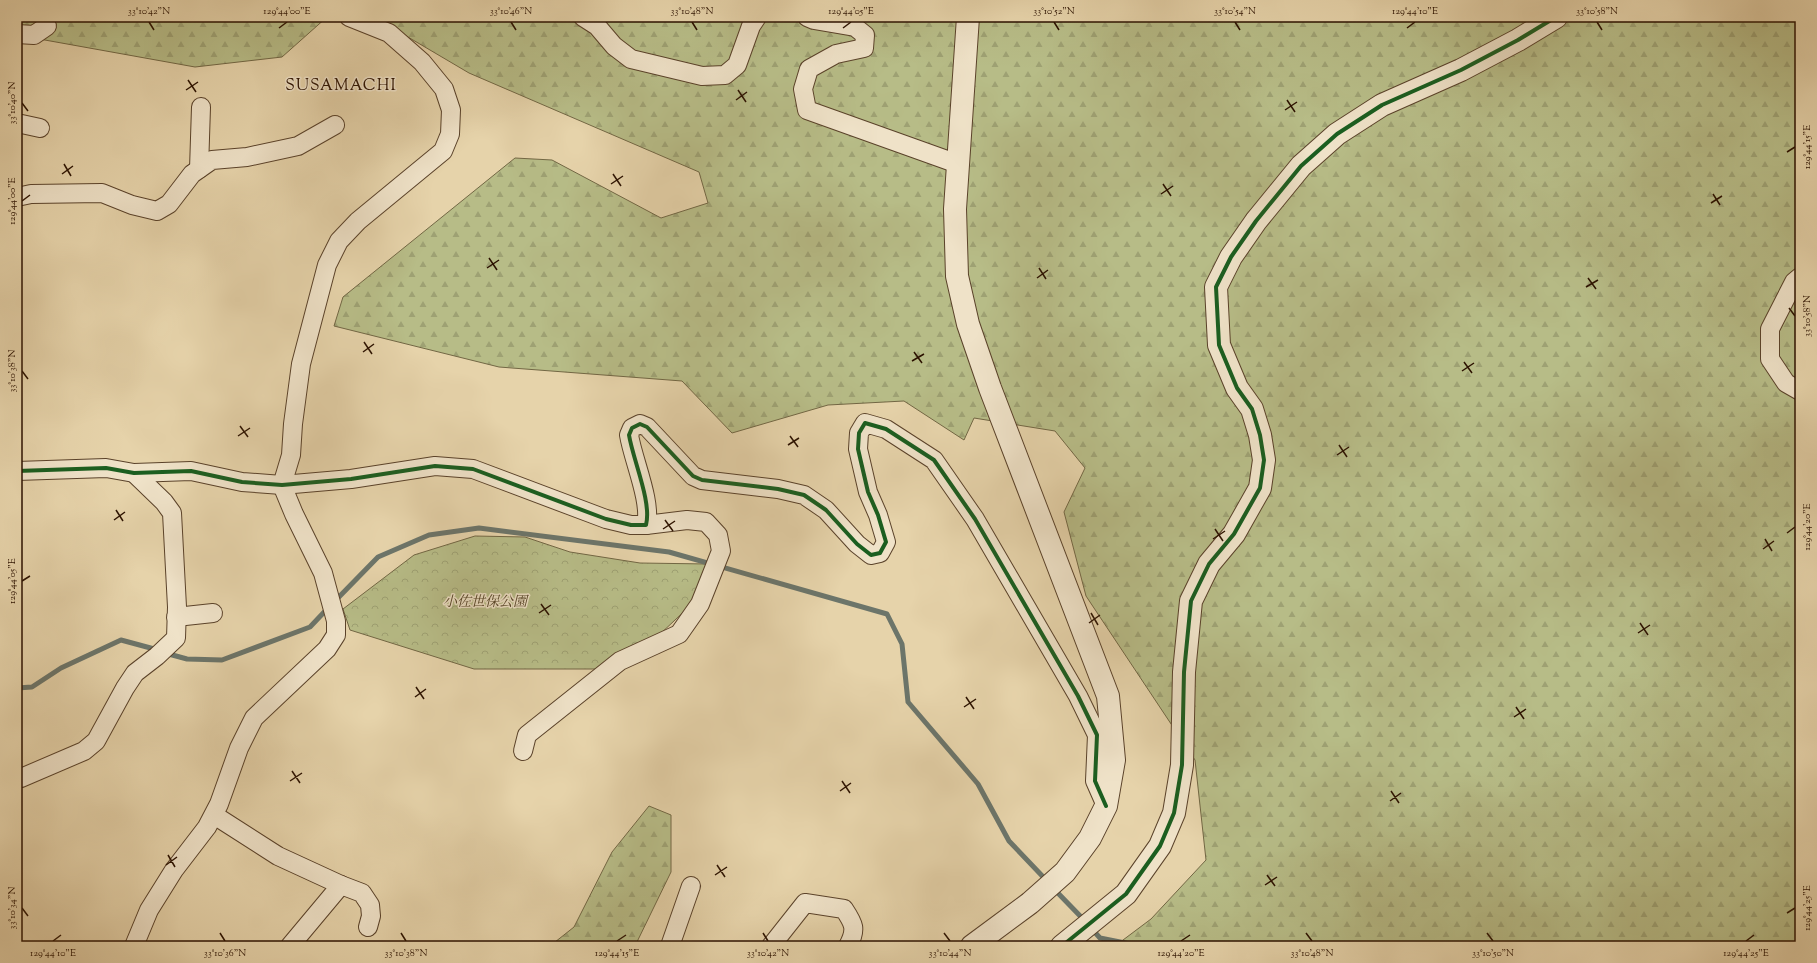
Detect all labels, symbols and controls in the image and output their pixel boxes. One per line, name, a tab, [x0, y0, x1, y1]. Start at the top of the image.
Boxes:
text: 33°10'42"N	[128, 4, 170, 19]
text: 129°44'00"E	[263, 4, 311, 19]
text: 33°10'46"N	[490, 4, 532, 19]
text: 33°10'48"N	[671, 4, 713, 19]
text: 129°44'05"E	[828, 4, 874, 19]
text: 33°10'52"N	[1033, 4, 1075, 19]
text: 33°10'54"N	[1214, 4, 1256, 19]
text: 129°44'10"E	[1392, 4, 1438, 19]
text: 33°10'58"N	[1576, 4, 1618, 19]
district label: SUSAMACHI	[285, 75, 397, 98]
text: 33°10'40"N	[5, 82, 20, 124]
text: 129°44'15"E	[1800, 125, 1815, 169]
text: 129°44'00"E	[5, 177, 20, 225]
text: 33°10'58"N	[1800, 295, 1815, 337]
text: 33°10'38"N	[5, 350, 20, 392]
text: 129°44'20"E	[1800, 503, 1815, 551]
text: 129°44'05"E	[5, 558, 20, 604]
park label: 小佐世保公園	[443, 593, 529, 613]
text: 129°44'25"E	[1800, 885, 1815, 931]
text: 33°10'34"N	[5, 887, 20, 929]
text: 129°44'10"E	[30, 946, 76, 961]
text: 33°10'36"N	[204, 946, 246, 961]
text: 33°10'38"N	[385, 946, 427, 961]
text: 129°44'15"E	[595, 946, 639, 961]
text: 33°10'42"N	[747, 946, 789, 961]
text: 33°10'44"N	[929, 946, 971, 961]
text: 129°44'20"E	[1157, 946, 1205, 961]
text: 33°10'48"N	[1291, 946, 1333, 961]
text: 33°10'50"N	[1472, 946, 1514, 961]
text: 129°44'25"E	[1723, 946, 1769, 961]

